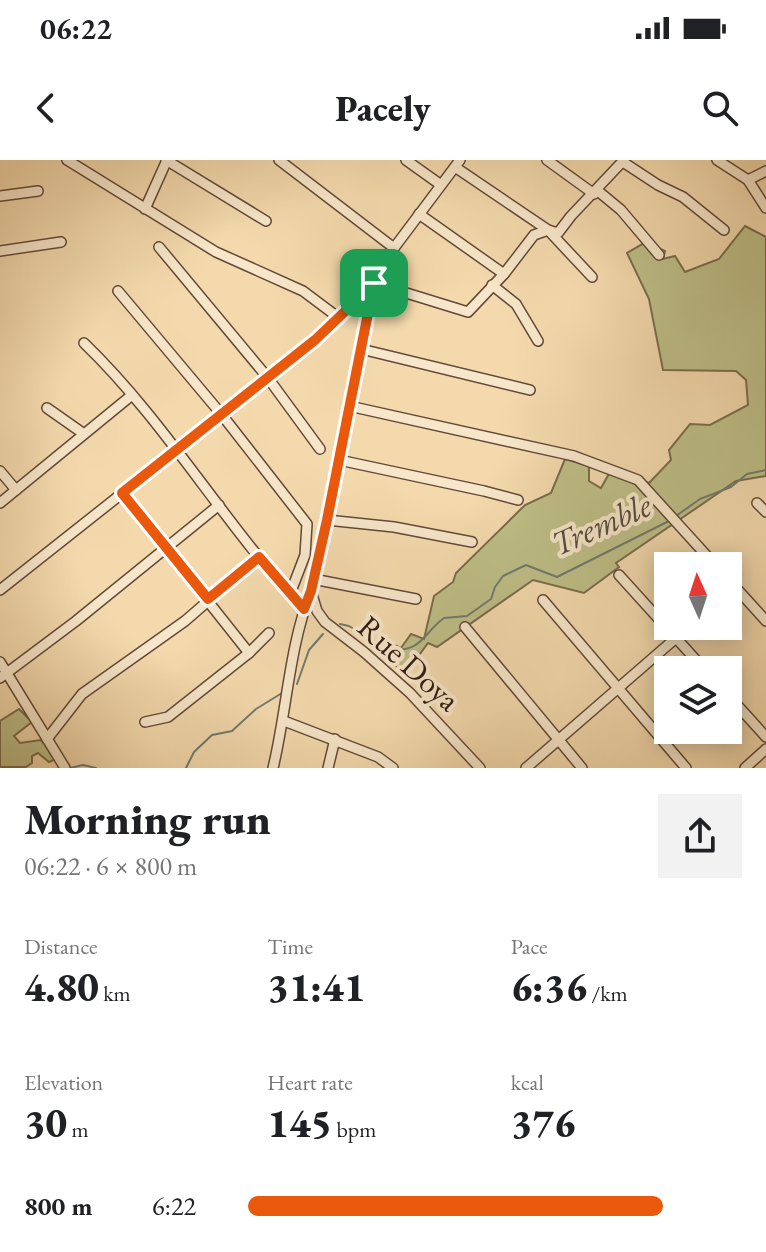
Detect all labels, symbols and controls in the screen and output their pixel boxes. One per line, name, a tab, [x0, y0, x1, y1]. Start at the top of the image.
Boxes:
text: 06:22	[40, 9, 112, 48]
text: Pacely	[335, 85, 431, 132]
icon: back	[24, 86, 68, 130]
icon: search	[698, 86, 742, 130]
pin	[340, 249, 408, 317]
icon: arrive	[352, 261, 396, 305]
water label: Tremble	[544, 482, 658, 565]
north arrow	[654, 552, 742, 640]
map controls	[654, 552, 742, 744]
street label: Rue Doya	[349, 606, 469, 720]
button: layers	[654, 656, 742, 744]
text: Morning run	[24, 790, 271, 847]
button: share	[658, 794, 742, 878]
text: 06:22 · 6 × 800 m	[24, 849, 197, 883]
text: Distance	[24, 932, 97, 961]
text: Time	[267, 932, 313, 961]
text: Pace	[511, 932, 548, 961]
text: 4.80	[24, 961, 99, 1013]
text: 31:41	[267, 961, 365, 1013]
text: 6:36	[511, 961, 587, 1013]
text: km	[99, 979, 131, 1008]
text: /km	[587, 979, 628, 1008]
text: Elevation	[24, 1068, 103, 1097]
text: Heart rate	[267, 1068, 353, 1097]
text: kcal	[511, 1068, 544, 1097]
text: 30	[24, 1097, 67, 1149]
text: 145	[267, 1097, 332, 1149]
text: 376	[511, 1097, 575, 1149]
text: m	[67, 1115, 89, 1144]
text: bpm	[332, 1115, 376, 1144]
text: 800 m	[24, 1189, 92, 1223]
text: 6:22	[152, 1189, 196, 1223]

